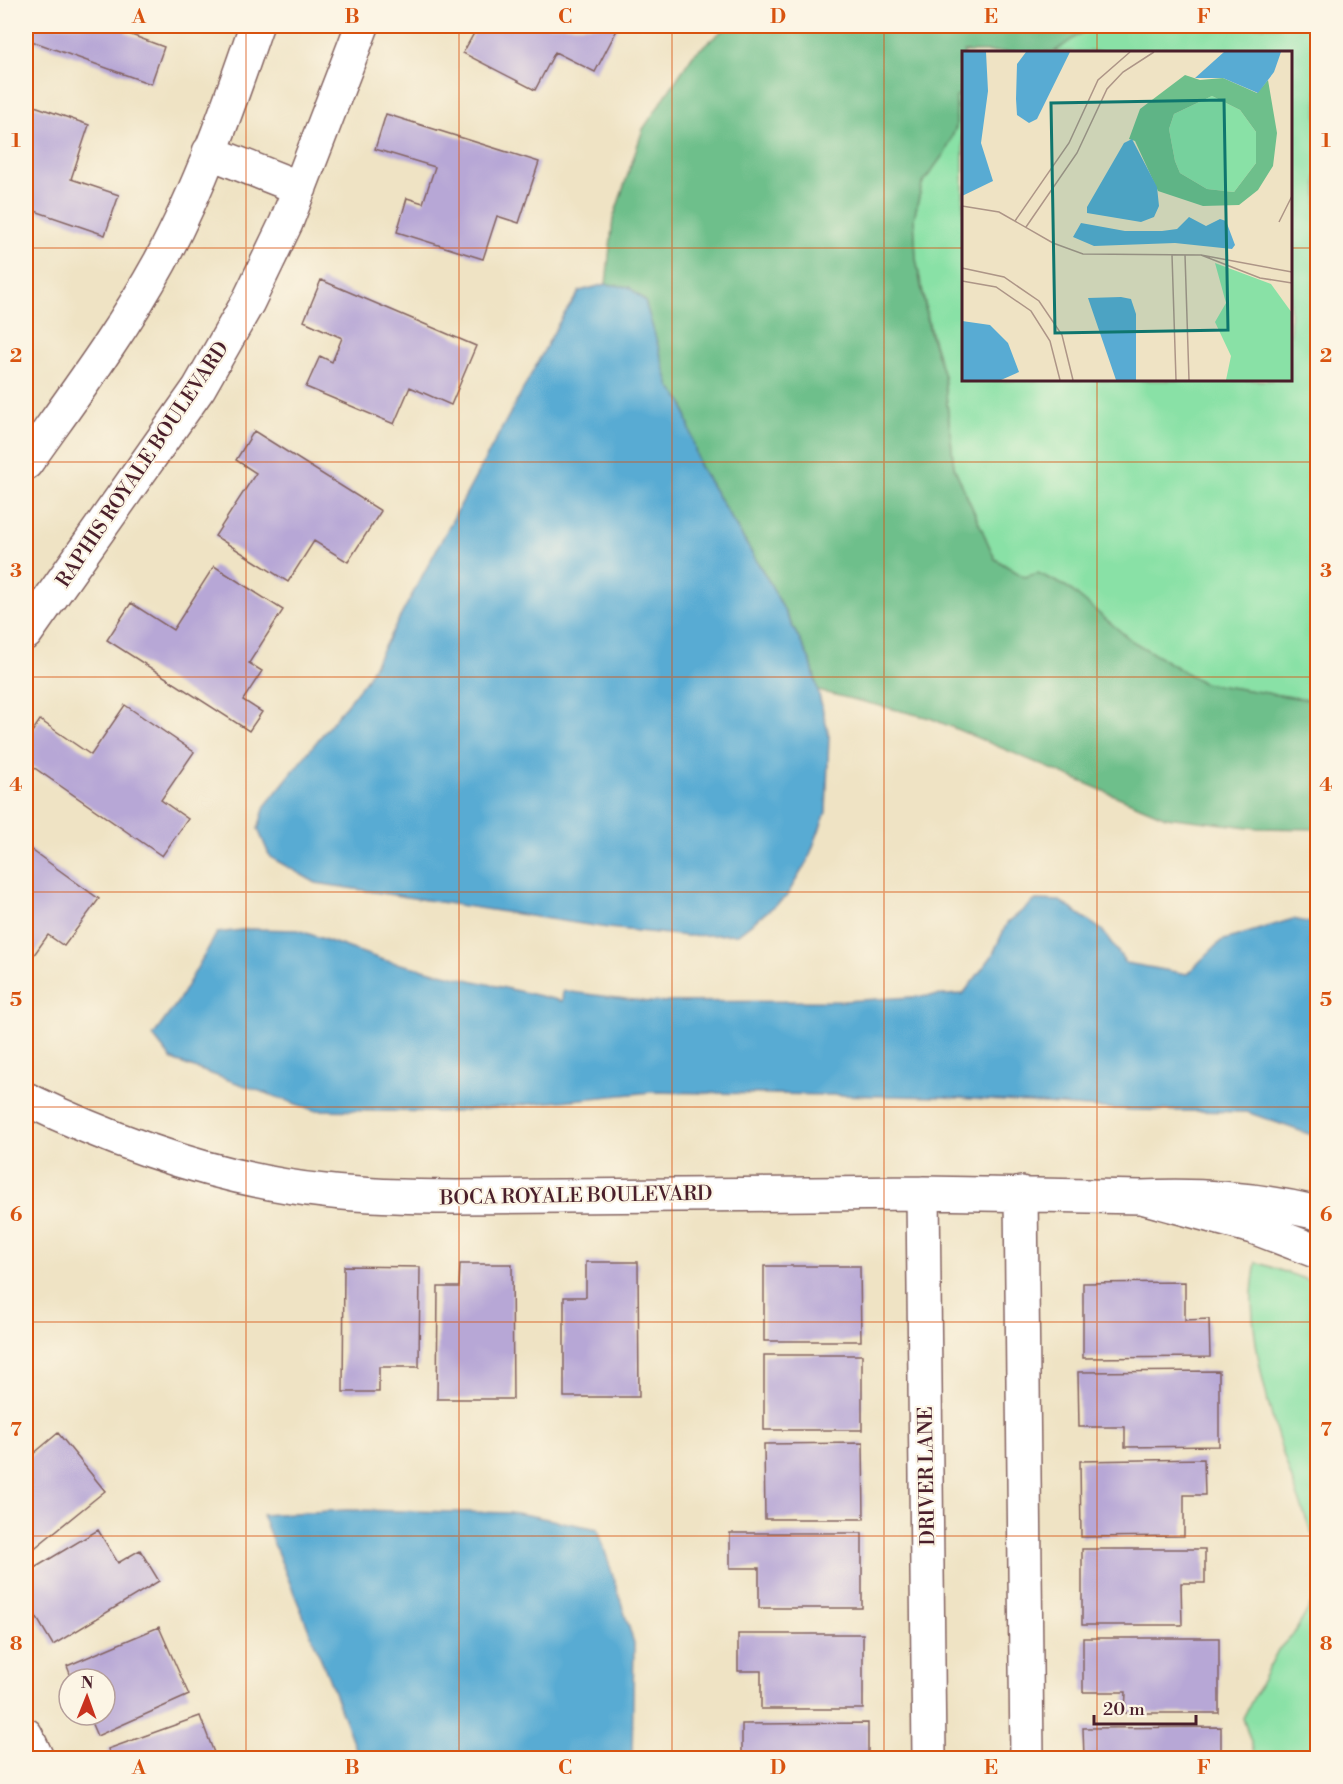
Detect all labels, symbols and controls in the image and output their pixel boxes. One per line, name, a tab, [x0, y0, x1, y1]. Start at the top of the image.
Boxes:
text: A	[131, 5, 147, 30]
text: B	[344, 5, 360, 30]
text: C	[558, 5, 572, 30]
text: D	[770, 5, 786, 30]
text: E	[984, 5, 998, 30]
text: F	[1197, 5, 1211, 30]
inset map	[962, 51, 1292, 381]
text: 1	[11, 129, 21, 154]
text: 1	[1321, 129, 1331, 154]
street label: RAPHIS ROYALE BOULEVARD	[51, 337, 235, 593]
text: 2	[10, 344, 22, 369]
text: 2	[1320, 344, 1332, 369]
text: 3	[10, 559, 22, 584]
text: 3	[1320, 559, 1332, 584]
text: 4	[9, 773, 23, 798]
text: 4	[1319, 773, 1333, 798]
text: 5	[10, 988, 22, 1013]
text: 5	[1320, 988, 1332, 1013]
street label: BOCA ROYALE BOULEVARD	[438, 1182, 713, 1211]
text: 6	[10, 1203, 23, 1228]
text: 6	[1320, 1203, 1333, 1228]
street label: DRIVER LANE	[914, 1406, 941, 1546]
text: 7	[10, 1418, 22, 1443]
text: 7	[1320, 1418, 1332, 1443]
text: 8	[10, 1632, 23, 1657]
text: 8	[1320, 1632, 1333, 1657]
north arrow	[57, 1667, 117, 1727]
text: N	[81, 1673, 94, 1693]
scale bar	[1094, 1688, 1196, 1726]
text: 20 m	[1103, 1698, 1145, 1721]
text: A	[131, 1756, 147, 1781]
text: B	[344, 1756, 360, 1781]
text: C	[558, 1756, 572, 1781]
text: D	[770, 1756, 786, 1781]
text: E	[984, 1756, 998, 1781]
text: F	[1197, 1756, 1211, 1781]

